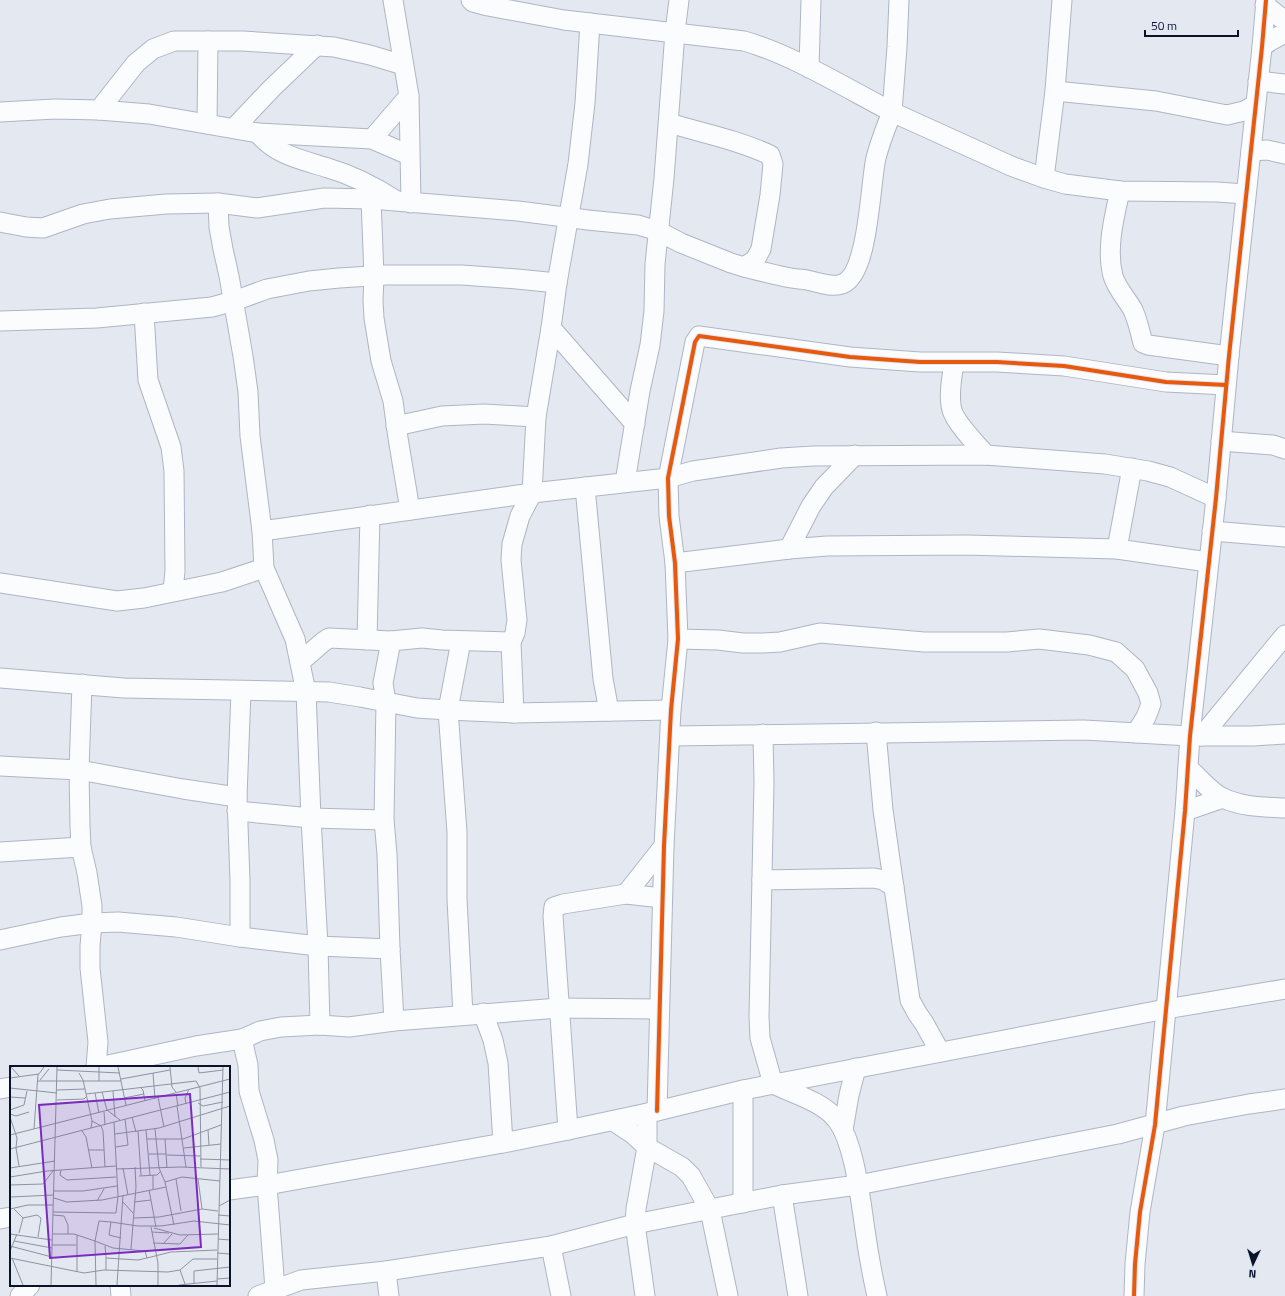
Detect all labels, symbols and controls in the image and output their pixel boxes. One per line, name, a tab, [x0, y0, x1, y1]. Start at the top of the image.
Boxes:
scale bar	[1145, 12, 1238, 38]
text: 50 m	[1151, 16, 1177, 35]
inset map	[10, 1066, 230, 1286]
north arrow	[1233, 1244, 1273, 1284]
text: N	[1248, 1266, 1257, 1282]

